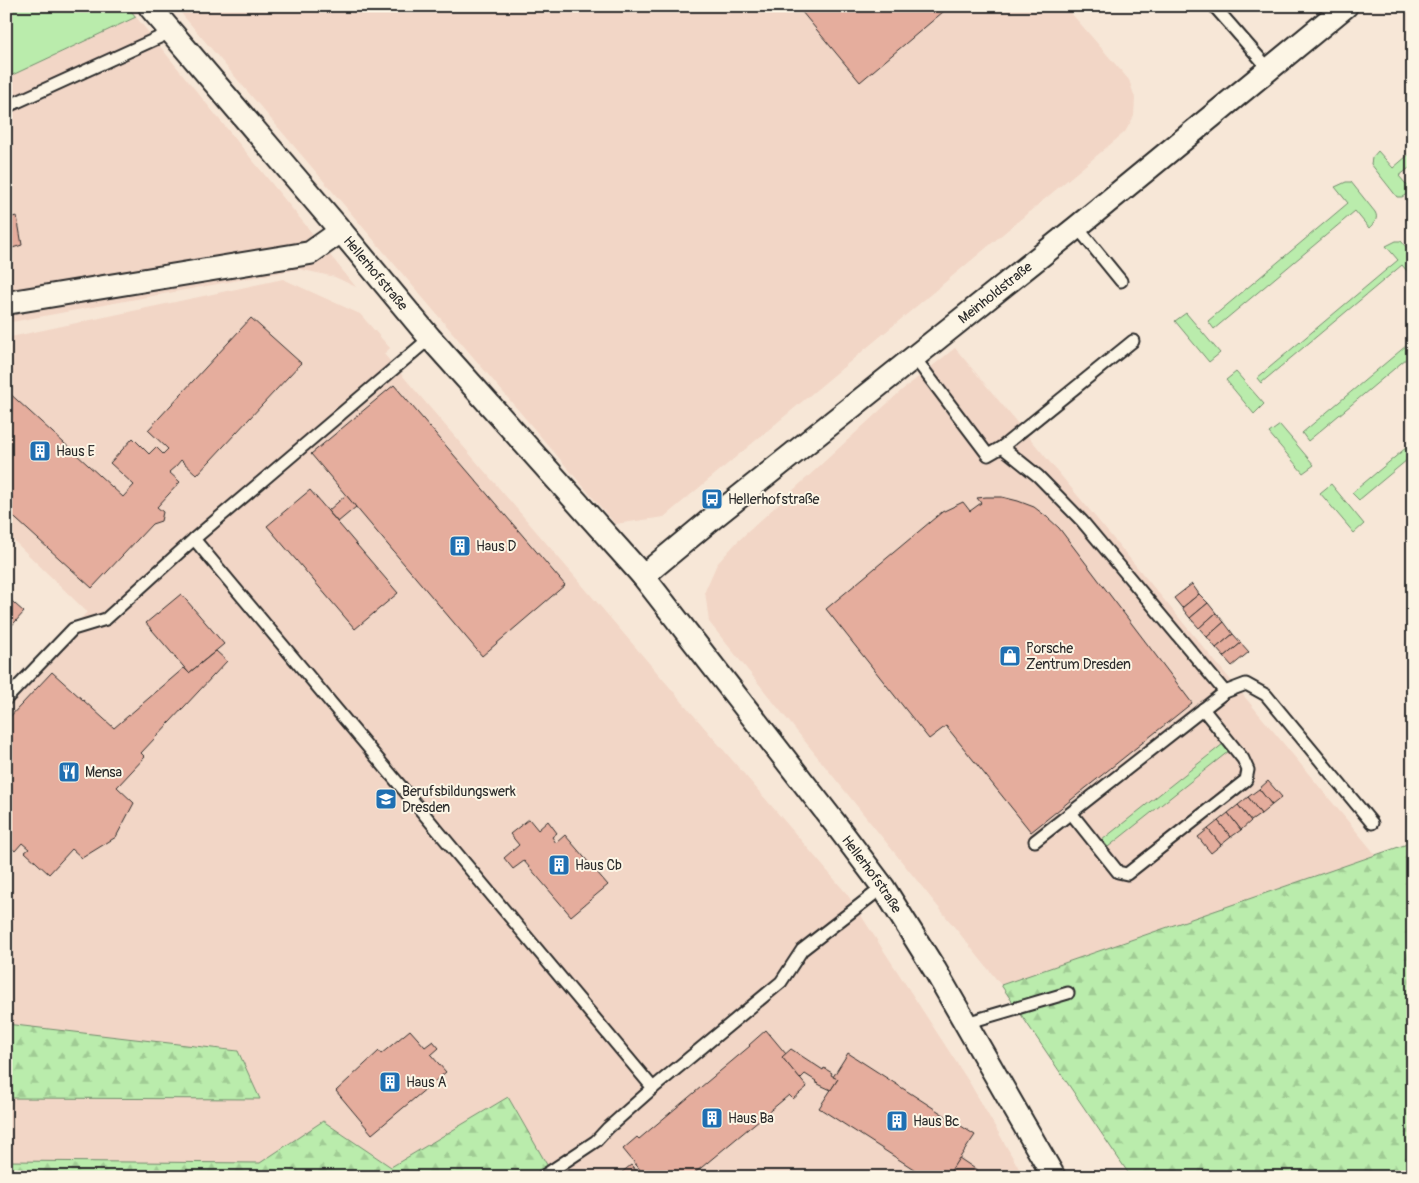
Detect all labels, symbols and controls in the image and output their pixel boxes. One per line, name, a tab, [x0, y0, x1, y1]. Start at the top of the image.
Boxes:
street label: Hellerhofstraße	[340, 233, 411, 314]
street label: Meinholdstraße	[955, 258, 1036, 327]
building icon: Haus E	[28, 439, 52, 463]
place label: Haus E	[56, 443, 95, 460]
bus stop icon: Hellerhofstraße	[700, 487, 724, 511]
place label: Hellerhofstraße	[728, 491, 820, 508]
building icon: Haus D	[448, 534, 472, 558]
place label: Haus D	[476, 538, 516, 555]
place label: Porsche Zentrum Dresden	[1026, 640, 1131, 673]
shop icon: Porsche Zentrum Dresden	[998, 644, 1022, 668]
restaurant icon: Mensa	[57, 760, 81, 784]
place label: Mensa	[85, 764, 122, 781]
place label: Berufsbildungswerk Dresden	[402, 783, 516, 816]
school or university icon: Berufsbildungswerk Dresden	[374, 787, 398, 811]
street label: Hellerhofstraße	[838, 832, 905, 916]
building icon: Haus Cb	[547, 853, 571, 877]
place label: Haus Cb	[575, 857, 622, 874]
building icon: Haus A	[378, 1070, 402, 1094]
place label: Haus A	[406, 1074, 447, 1091]
building icon: Haus Ba	[700, 1106, 724, 1130]
building icon: Haus Bc	[885, 1109, 909, 1133]
place label: Haus Ba	[728, 1110, 774, 1127]
place label: Haus Bc	[913, 1113, 959, 1130]

